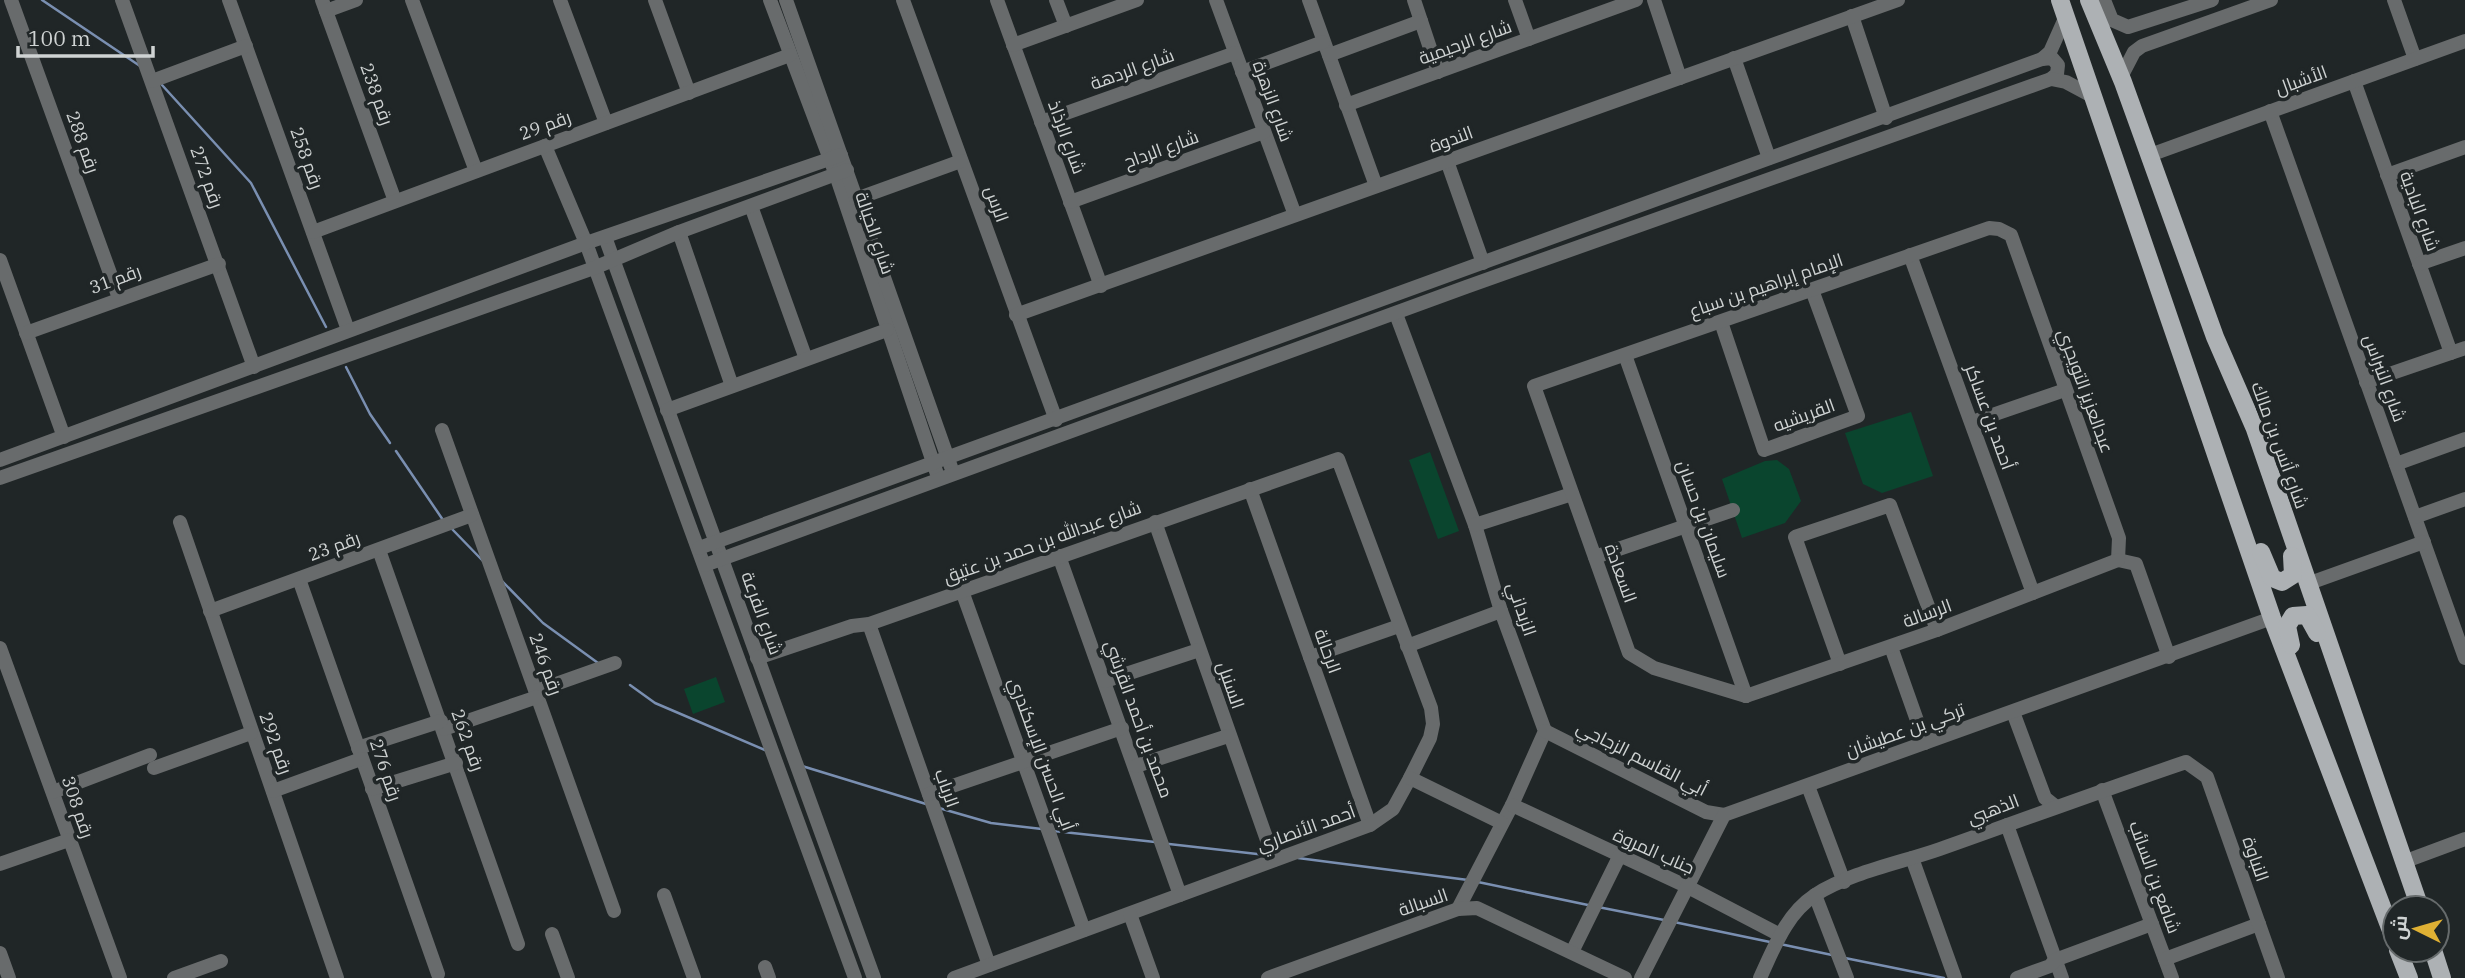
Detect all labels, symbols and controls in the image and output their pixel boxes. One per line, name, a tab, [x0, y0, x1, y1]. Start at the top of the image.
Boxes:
scale bar	[18, 14, 152, 58]
street label: شارع الرحيمية	[1415, 15, 1515, 70]
text: 100 m	[28, 24, 91, 52]
street label: شارع الردهة	[1087, 43, 1177, 96]
street label: شارع الزهرة	[1247, 57, 1298, 145]
street label: رقم 238	[354, 60, 399, 128]
street label: الأشبال	[2272, 60, 2330, 100]
street label: شارع الرذاذ	[1042, 97, 1091, 177]
street label: رقم 29	[516, 105, 574, 146]
street label: رقم 288	[60, 108, 105, 176]
street label: الندوة	[1426, 120, 1476, 158]
street label: رقم 258	[284, 124, 329, 192]
street label: شارع الرداح	[1120, 125, 1202, 174]
street label: رقم 272	[184, 143, 229, 211]
street label: شارع البادية	[2394, 168, 2445, 254]
street label: الرس	[980, 183, 1014, 225]
street label: شارع الخيالة	[849, 189, 900, 278]
street label: الإمام إبراهيم بن سباع	[1686, 248, 1846, 323]
street label: رقم 31	[86, 259, 144, 300]
street label: عبدالعزيز التويجري	[2050, 326, 2119, 457]
street label: شارع النبراس	[2358, 331, 2411, 425]
street label: أحمد بن عساكر	[1960, 360, 2020, 473]
street label: شارع أنس بن مالك	[2245, 378, 2314, 512]
street label: القريشيه	[1770, 393, 1838, 437]
street label: سليمان بن حسان	[1672, 457, 1736, 581]
street label: شارع عبدالله بن حمد بن عتيق	[940, 495, 1144, 589]
street label: رقم 23	[305, 526, 363, 567]
street label: السعادة	[1600, 540, 1642, 606]
street label: شارع الفرعة	[735, 568, 788, 658]
street label: الزبداني	[1499, 579, 1542, 640]
street label: الرسالة	[1899, 594, 1955, 632]
street label: الرحالة	[1309, 626, 1347, 676]
street label: رقم 246	[523, 630, 568, 698]
street label: محمد بن أحمد القرشي	[1098, 637, 1178, 802]
street label: السنبل	[1212, 658, 1250, 712]
street label: أبي الحسن الإسكندري	[1001, 674, 1080, 835]
street label: تركي بن عطيشان	[1842, 698, 1969, 765]
street label: رقم 262	[445, 706, 490, 774]
street label: رقم 292	[253, 709, 298, 777]
street label: أبي القاسم الزجاجي	[1571, 715, 1711, 804]
street label: رقم 276	[364, 736, 407, 804]
street label: الرباب	[929, 765, 965, 811]
street label: رقم 308	[56, 773, 99, 841]
street label: الذهبي	[1964, 789, 2023, 832]
street label: أحمد الأنصاري	[1253, 799, 1360, 859]
street label: شافع بن السائب	[2123, 817, 2186, 937]
street label: جناب المروة	[1610, 823, 1698, 879]
street label: النباوة	[2238, 834, 2274, 884]
street label: السبالة	[1395, 883, 1451, 921]
north arrow	[2381, 894, 2451, 964]
text: ش	[2386, 914, 2412, 941]

